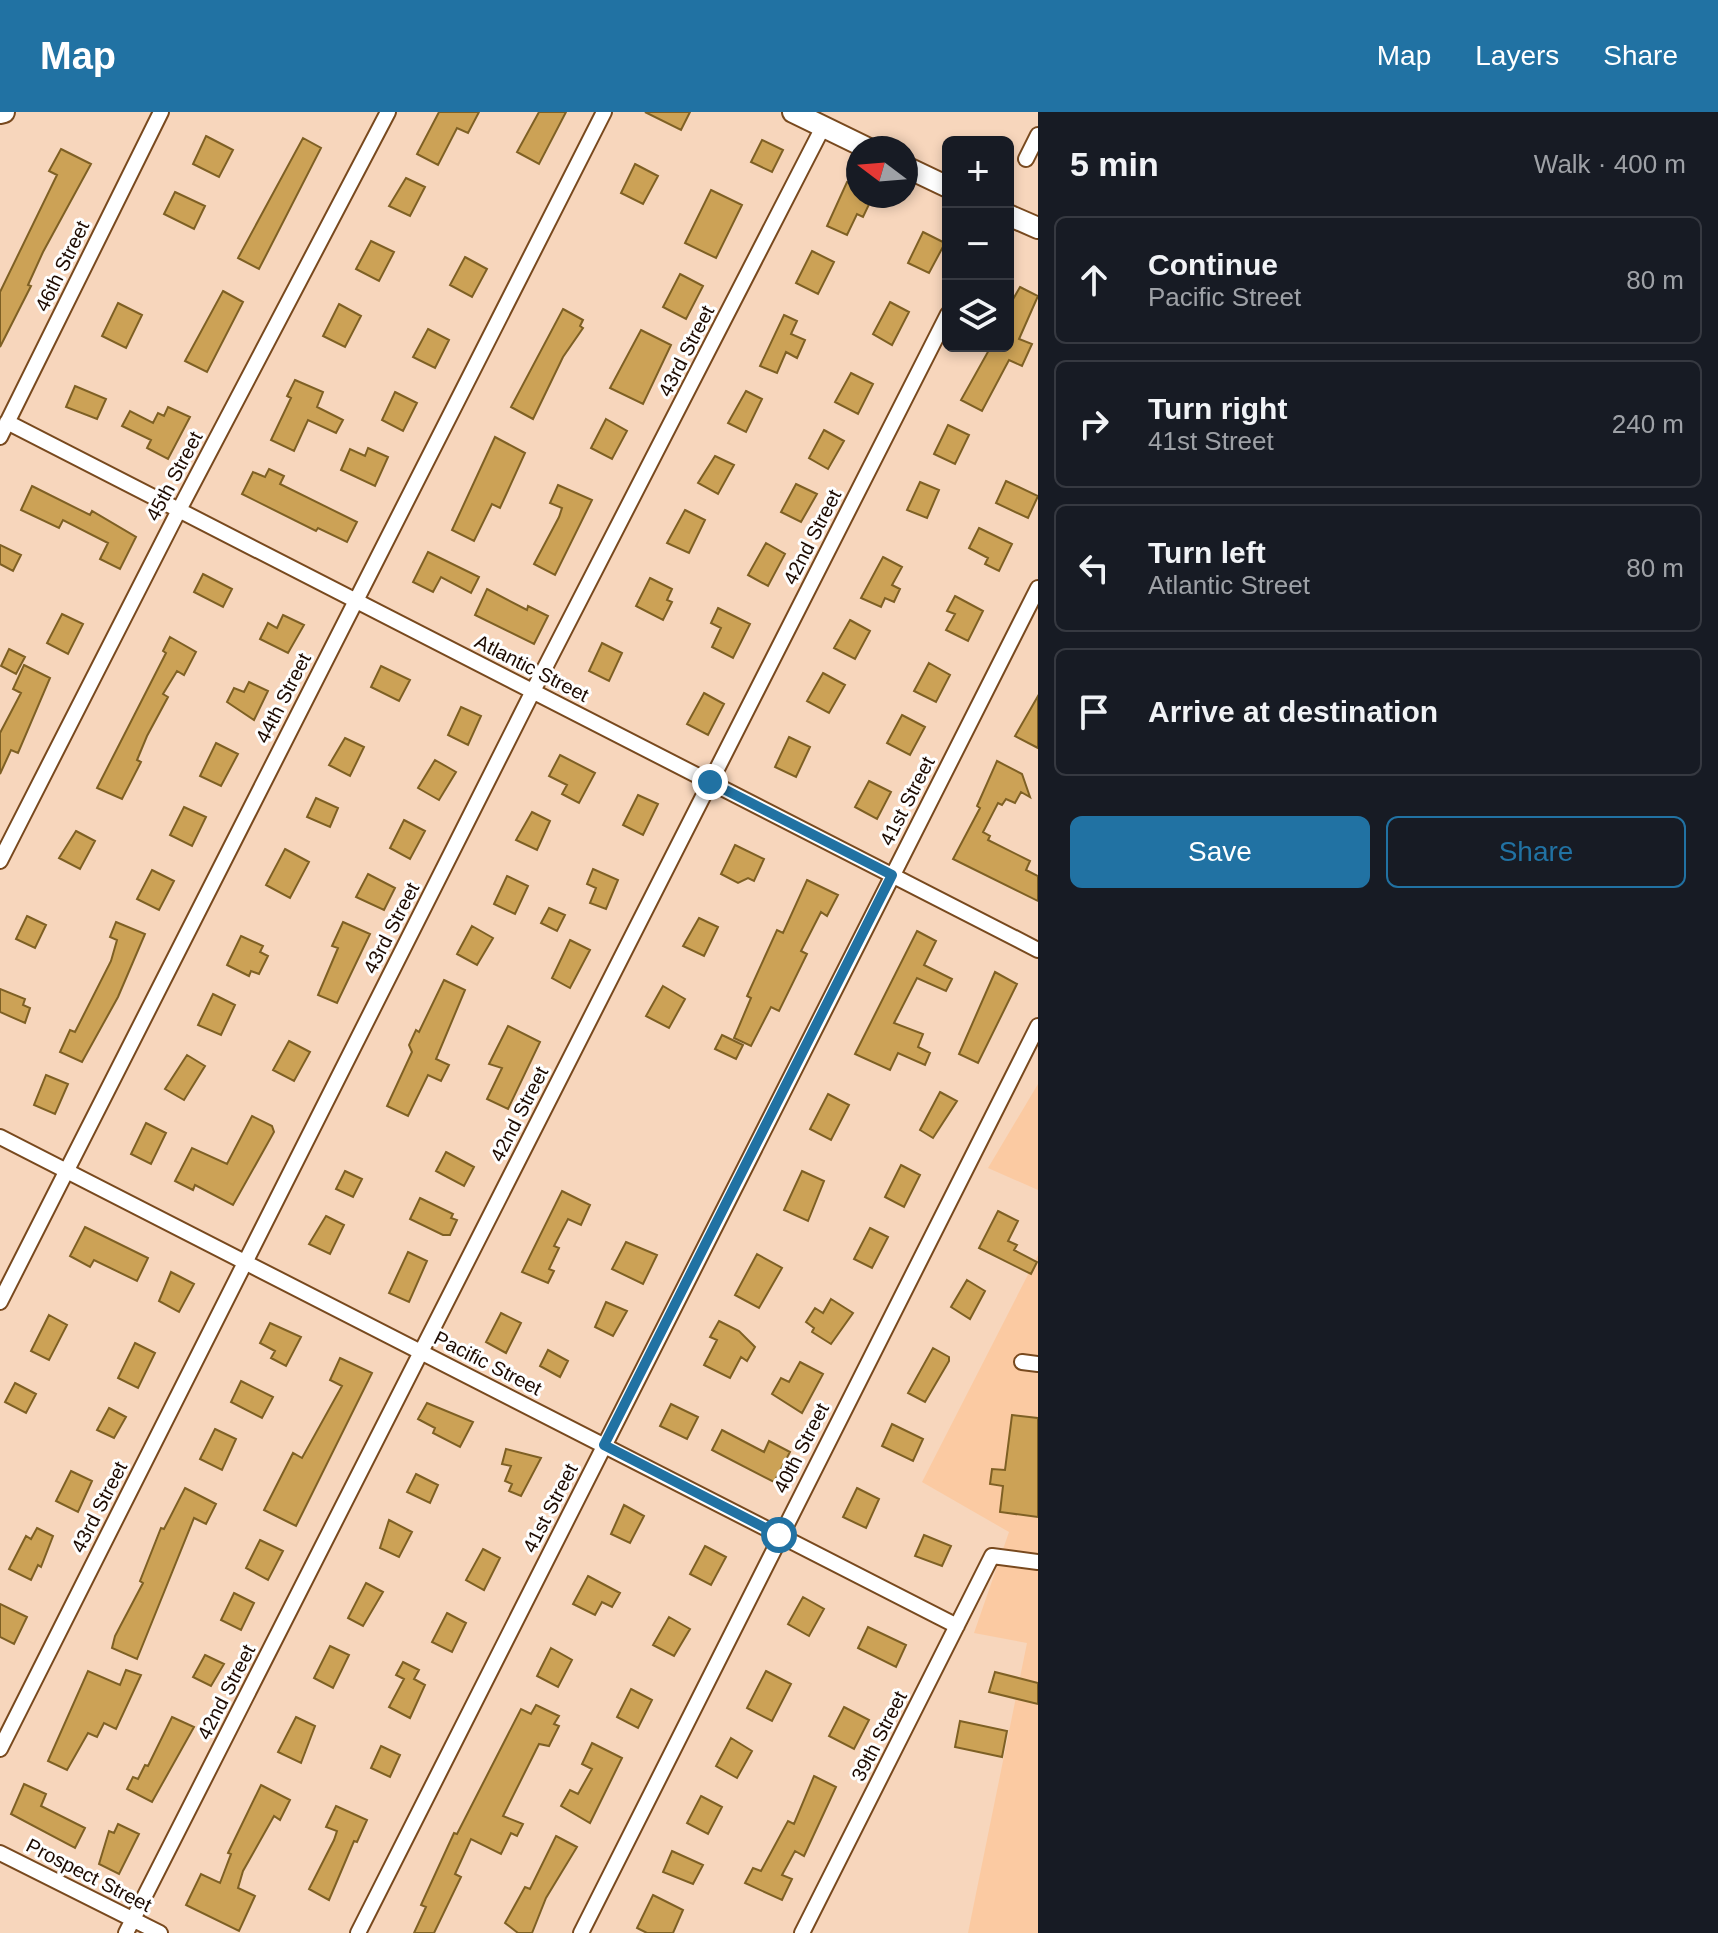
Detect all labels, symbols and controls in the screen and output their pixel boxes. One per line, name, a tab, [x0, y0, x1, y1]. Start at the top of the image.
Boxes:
text: Map	[40, 35, 116, 77]
text: Map	[1377, 40, 1431, 71]
text: Layers	[1475, 40, 1559, 71]
text: Share	[1603, 40, 1678, 71]
north arrow	[846, 136, 918, 208]
map controls	[942, 136, 1014, 352]
button: +	[942, 136, 1014, 208]
text: 5 min	[1070, 145, 1159, 183]
text: Walk · 400 m	[1534, 149, 1686, 179]
button: −	[942, 208, 1014, 280]
street label: 46th Street	[31, 217, 94, 315]
text: Continue	[1148, 248, 1278, 281]
icon: ahead	[1072, 258, 1116, 302]
text: 80 m	[1626, 265, 1684, 295]
button: layers	[942, 280, 1014, 352]
text: Pacific Street	[1148, 282, 1301, 312]
street label: 43rd Street	[654, 302, 718, 400]
text: Turn right	[1148, 392, 1287, 425]
icon: right	[1072, 402, 1116, 446]
text: 240 m	[1612, 409, 1684, 439]
text: 41st Street	[1148, 426, 1274, 456]
street label: 45th Street	[141, 427, 207, 524]
street label: 42nd Street	[779, 486, 845, 588]
text: Turn left	[1148, 536, 1266, 569]
icon: left	[1072, 546, 1116, 590]
text: 80 m	[1626, 553, 1684, 583]
text: Atlantic Street	[1148, 570, 1310, 600]
street label: Atlantic Street	[472, 630, 593, 706]
street label: 44th Street	[251, 649, 315, 747]
icon: arrive	[1072, 690, 1116, 734]
text: Arrive at destination	[1148, 695, 1438, 728]
street label: 41st Street	[875, 753, 939, 849]
route end	[692, 764, 728, 800]
button: Save	[1070, 816, 1370, 888]
button: Share	[1386, 816, 1686, 888]
street label: 43rd Street	[359, 879, 423, 977]
street label: 42nd Street	[486, 1063, 552, 1165]
street label: Pacific Street	[431, 1326, 546, 1400]
street label: 40th Street	[769, 1399, 833, 1497]
street label: 43rd Street	[67, 1458, 131, 1556]
street label: 41st Street	[518, 1460, 582, 1556]
route start	[761, 1517, 797, 1553]
street label: 42nd Street	[193, 1641, 259, 1743]
street label: 39th Street	[847, 1687, 911, 1785]
street label: Prospect Street	[23, 1834, 156, 1916]

